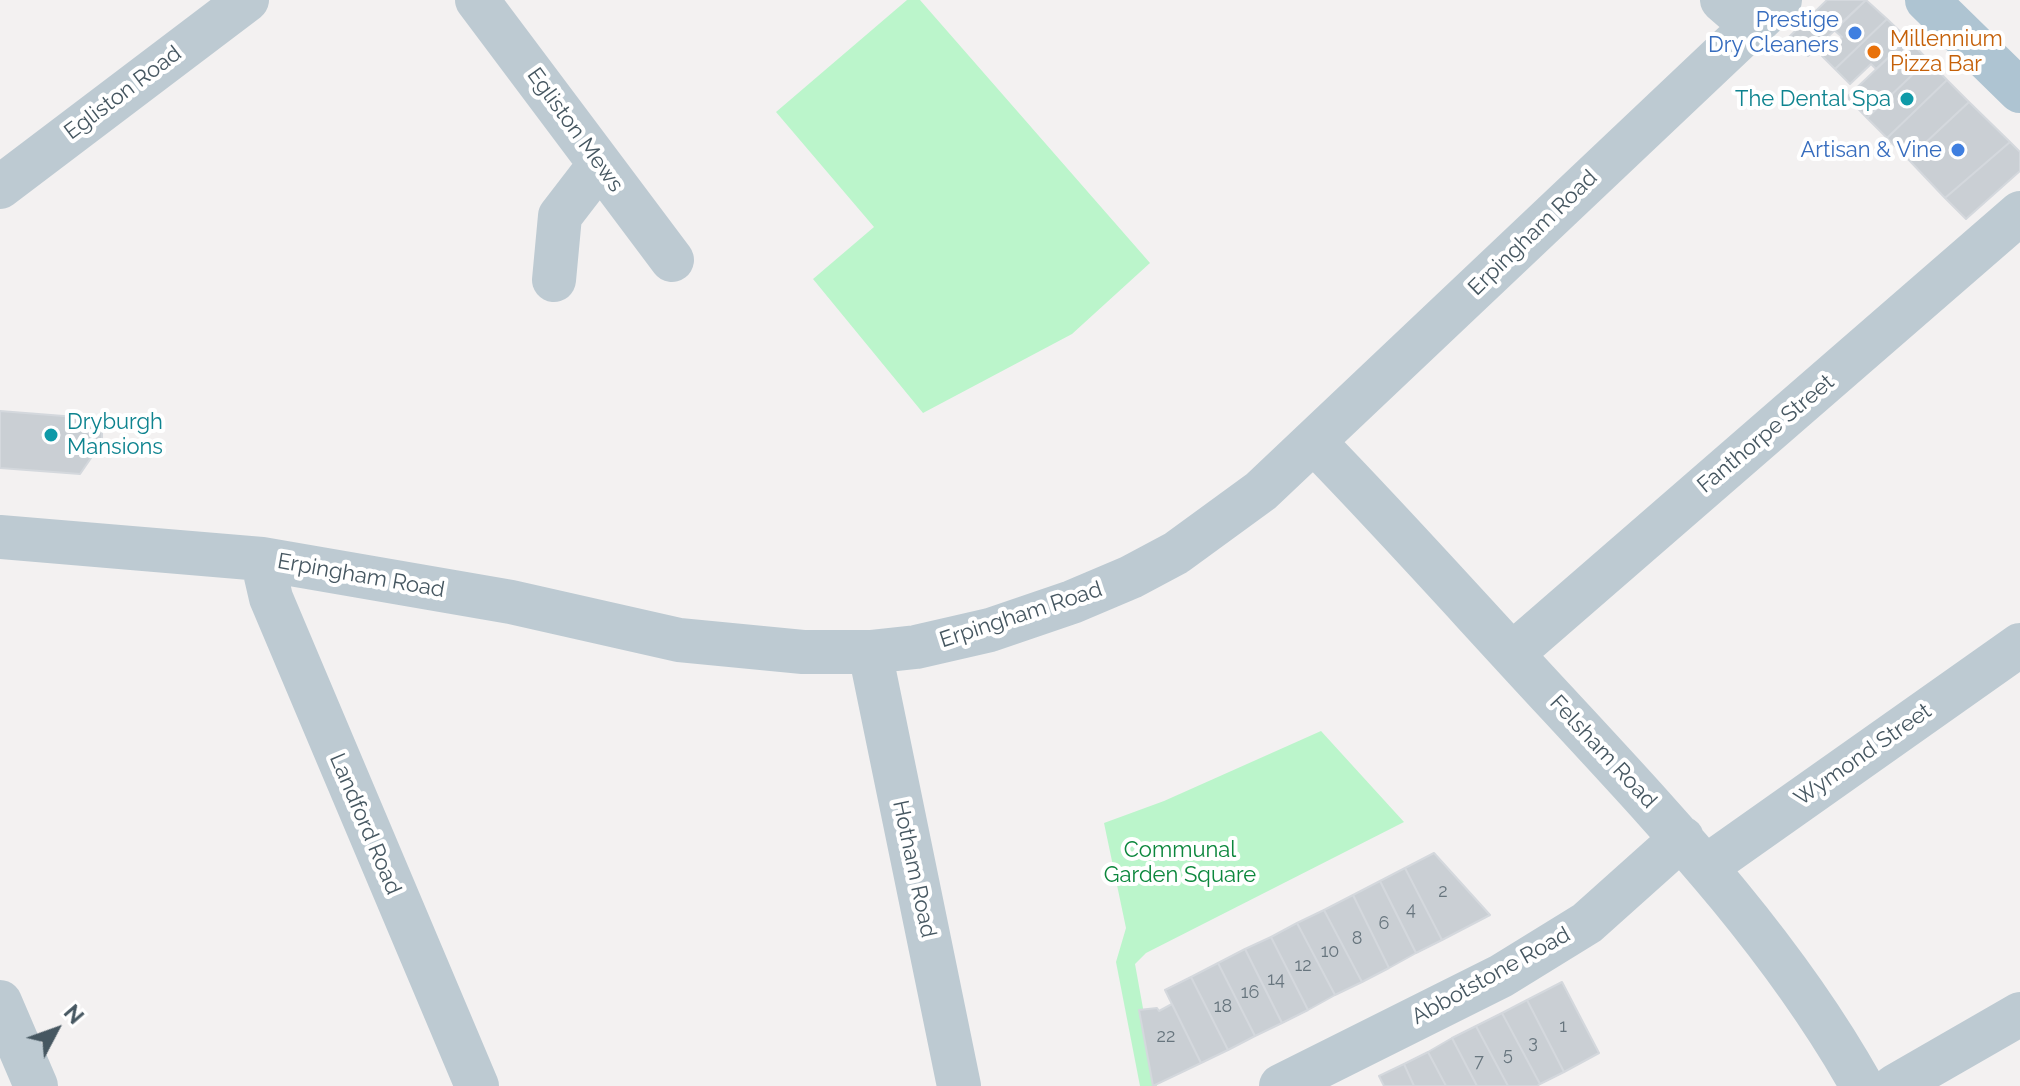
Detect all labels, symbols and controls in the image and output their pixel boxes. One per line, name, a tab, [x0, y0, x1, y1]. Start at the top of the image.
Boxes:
place label: Prestige Dry Cleaners	[1708, 7, 1839, 58]
marker: Prestige Dry Cleaners	[1846, 24, 1864, 42]
place label: Millennium Pizza Bar	[1890, 26, 2003, 78]
street label: Egliston Road	[59, 40, 187, 146]
marker: Millennium Pizza Bar	[1865, 43, 1883, 61]
street label: Egliston Mews	[521, 63, 629, 197]
place label: The Dental Spa	[1735, 86, 1891, 112]
marker: The Dental Spa	[1898, 90, 1916, 108]
place label: Artisan & Vine	[1800, 137, 1942, 163]
marker: Artisan & Vine	[1949, 141, 1967, 159]
street label: Erpingham Road	[1463, 165, 1603, 301]
street label: Fanthorpe Street	[1692, 369, 1840, 499]
place label: Dryburgh Mansions	[67, 409, 163, 460]
marker: Dryburgh Mansions	[42, 426, 60, 444]
street label: Erpingham Road	[275, 548, 447, 604]
street label: Erpingham Road	[936, 576, 1106, 654]
street label: Felsham Road	[1544, 690, 1662, 814]
street label: Wymond Street	[1789, 698, 1937, 812]
street label: Landford Road	[323, 749, 407, 899]
street label: Hotham Road	[887, 798, 941, 940]
park label: Communal Garden Square	[1104, 837, 1256, 888]
house number: 2	[1438, 881, 1448, 903]
house number: 4	[1406, 899, 1416, 921]
house number: 6	[1379, 913, 1389, 935]
street label: Abbotstone Road	[1407, 921, 1575, 1031]
house number: 8	[1352, 928, 1362, 950]
house number: 10	[1321, 941, 1339, 963]
house number: 12	[1294, 955, 1312, 977]
house number: 14	[1267, 969, 1285, 991]
house number: 16	[1241, 982, 1259, 1004]
north arrow	[16, 990, 96, 1070]
house number: 18	[1214, 996, 1232, 1018]
text: N	[59, 999, 89, 1029]
house number: 1	[1559, 1016, 1567, 1038]
house number: 22	[1157, 1026, 1175, 1048]
house number: 3	[1528, 1032, 1538, 1054]
house number: 5	[1503, 1044, 1513, 1066]
house number: 7	[1474, 1051, 1484, 1073]

